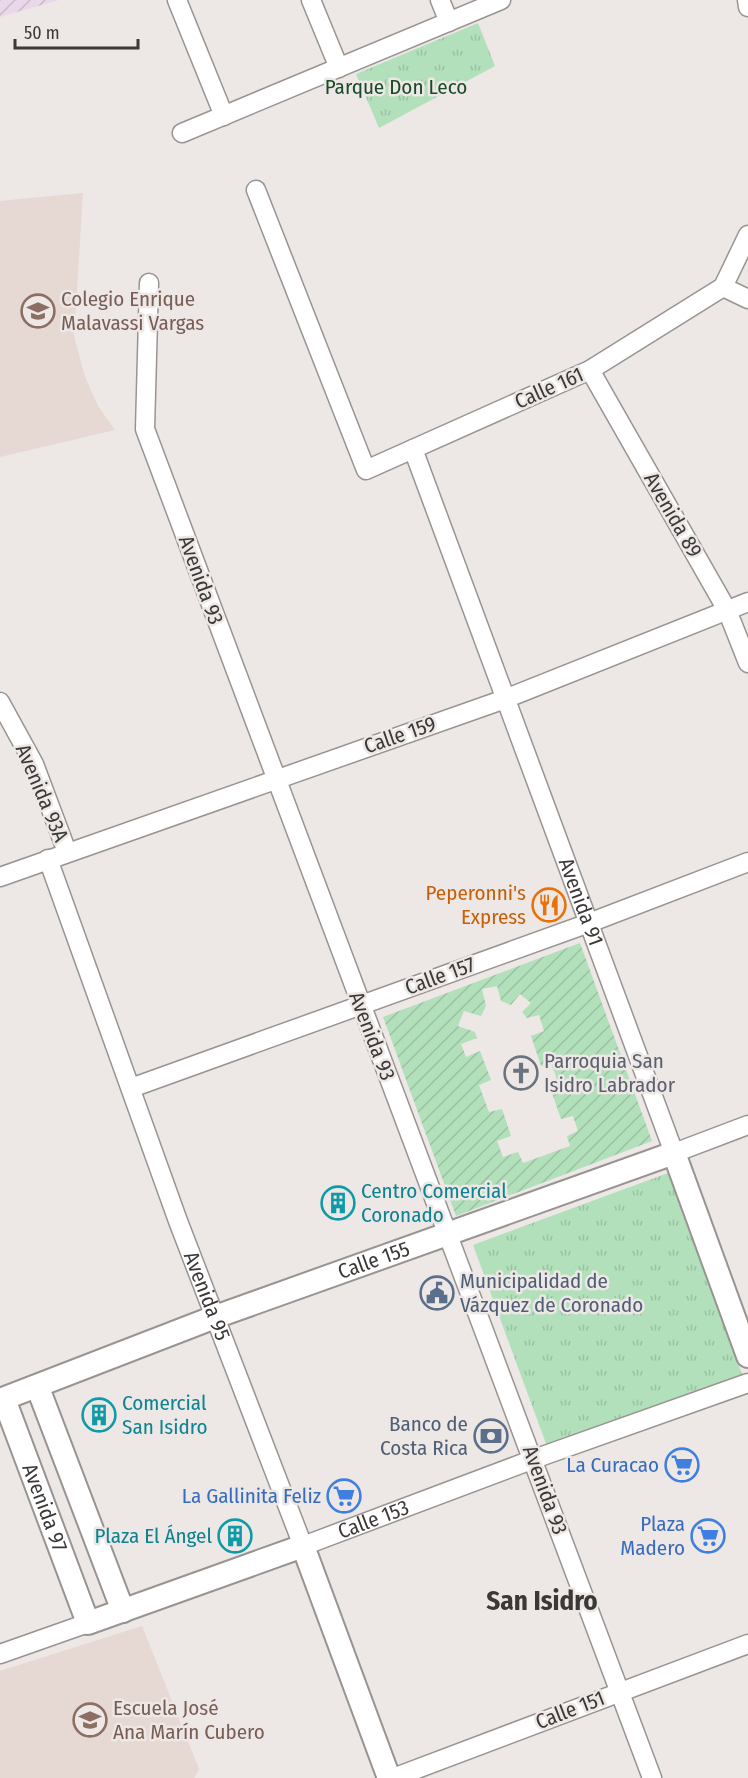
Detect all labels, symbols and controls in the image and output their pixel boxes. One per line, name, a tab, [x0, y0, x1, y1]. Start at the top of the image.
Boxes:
scale bar	[15, 12, 138, 50]
text: 50 m	[24, 22, 60, 44]
park label: Parque Don Leco	[325, 74, 467, 100]
place label: Colegio Enrique Malavassi Vargas	[61, 286, 204, 336]
school or university icon: Colegio Enrique Malavassi Vargas	[20, 293, 56, 329]
street label: Calle 161	[511, 361, 587, 415]
street label: Avenida 89	[638, 468, 708, 562]
street label: Avenida 93	[173, 532, 229, 628]
street label: Calle 159	[361, 711, 439, 759]
street label: Avenida 93A	[10, 740, 74, 846]
street label: Avenida 91	[553, 854, 609, 949]
place label: Peperonni's Express	[426, 880, 526, 930]
restaurant icon: Peperonni's Express	[531, 887, 567, 923]
street label: Calle 157	[401, 951, 479, 1001]
street label: Avenida 93	[343, 988, 401, 1084]
place label: Parroquia San Isidro Labrador	[544, 1048, 676, 1098]
church icon: Parroquia San Isidro Labrador	[503, 1055, 539, 1091]
place label: Centro Comercial Coronado	[361, 1178, 507, 1228]
building icon: Centro Comercial Coronado	[320, 1185, 356, 1221]
street label: Calle 155	[334, 1236, 413, 1285]
street label: Avenida 95	[178, 1248, 236, 1344]
place label: Municipalidad de Vázquez de Coronado	[460, 1268, 643, 1318]
public building icon: Municipalidad de Vázquez de Coronado	[419, 1275, 455, 1311]
place label: Comercial San Isidro	[122, 1390, 208, 1440]
building icon: Comercial San Isidro	[81, 1397, 117, 1433]
place label: Banco de Costa Rica	[380, 1411, 468, 1461]
bank icon: Banco de Costa Rica	[473, 1418, 509, 1454]
street label: Avenida 93	[517, 1442, 573, 1538]
supermarket icon: La Curacao	[664, 1447, 700, 1483]
place label: La Curacao	[566, 1452, 659, 1478]
street label: Avenida 97	[16, 1460, 73, 1555]
supermarket icon: La Gallinita Feliz	[326, 1478, 362, 1514]
place label: La Gallinita Feliz	[182, 1483, 321, 1509]
street label: Calle 153	[334, 1494, 413, 1545]
place label: Plaza Madero	[620, 1511, 685, 1561]
building icon: Plaza El Ángel	[217, 1518, 253, 1554]
supermarket icon: Plaza Madero	[690, 1518, 726, 1554]
place label: Plaza El Ángel	[94, 1523, 212, 1549]
district label: San Isidro	[486, 1585, 598, 1617]
street label: Calle 151	[532, 1685, 608, 1735]
place label: Escuela José Ana Marín Cubero	[113, 1695, 265, 1745]
school or university icon: Escuela José Ana Marín Cubero	[72, 1702, 108, 1738]

